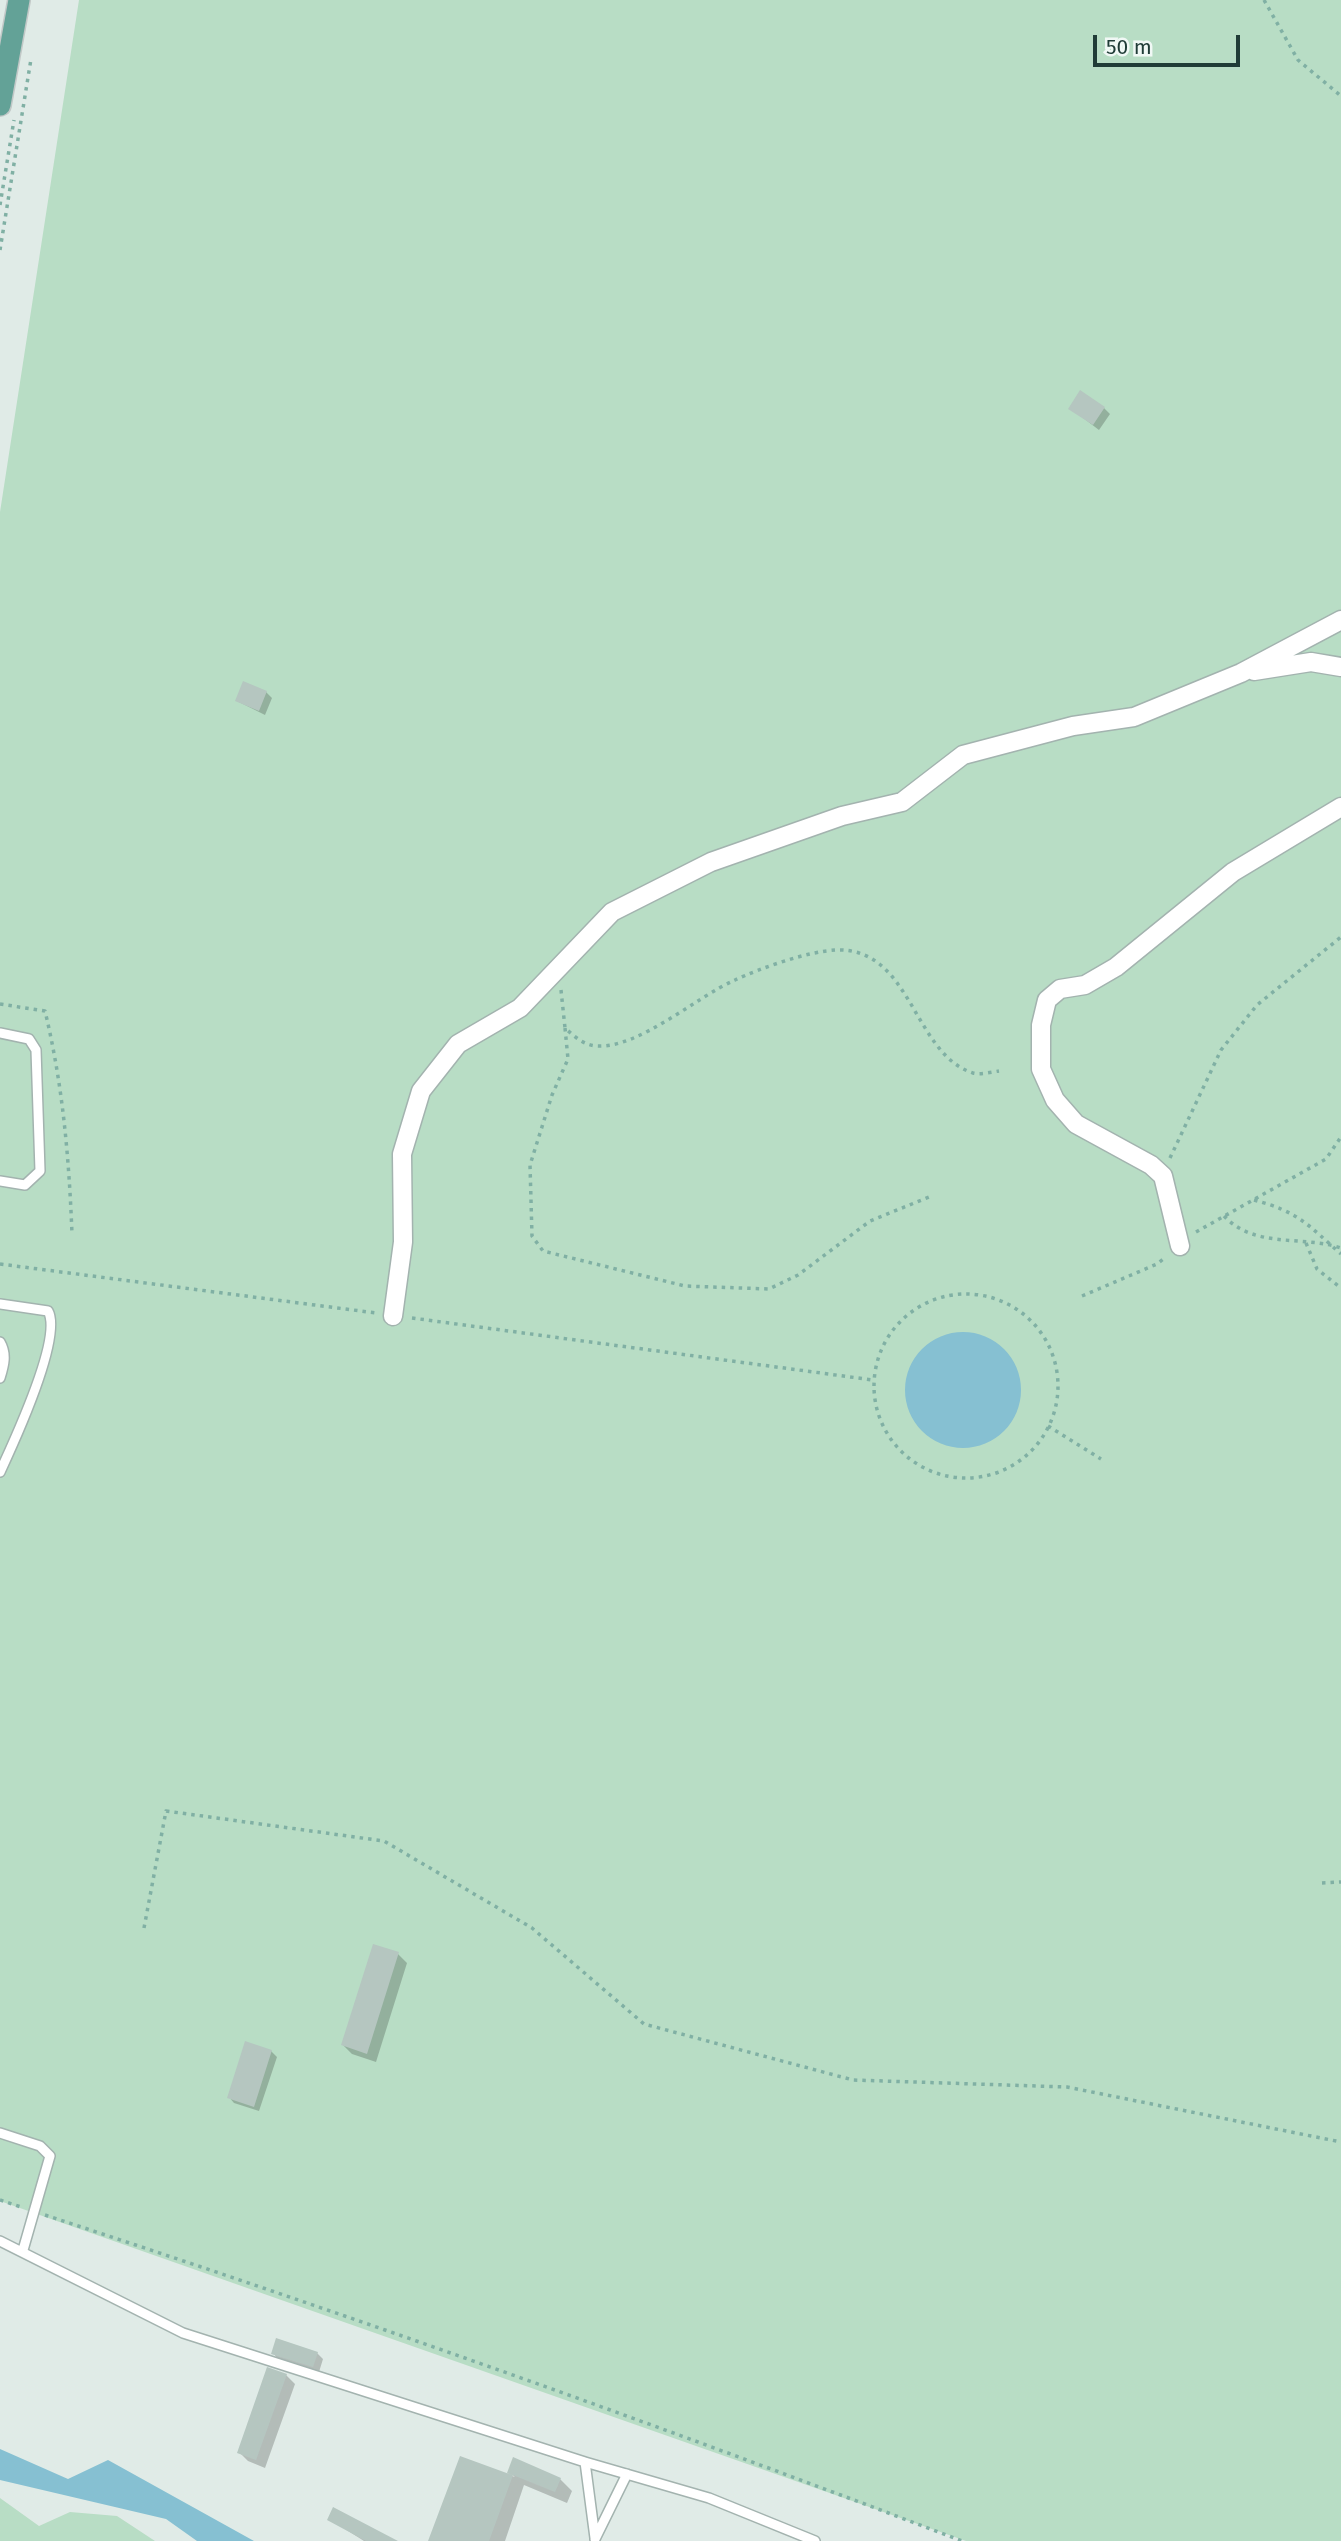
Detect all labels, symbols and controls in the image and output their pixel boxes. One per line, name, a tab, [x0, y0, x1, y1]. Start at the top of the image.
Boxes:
scale bar	[1096, 21, 1243, 65]
text: 50 m	[1106, 34, 1152, 60]

